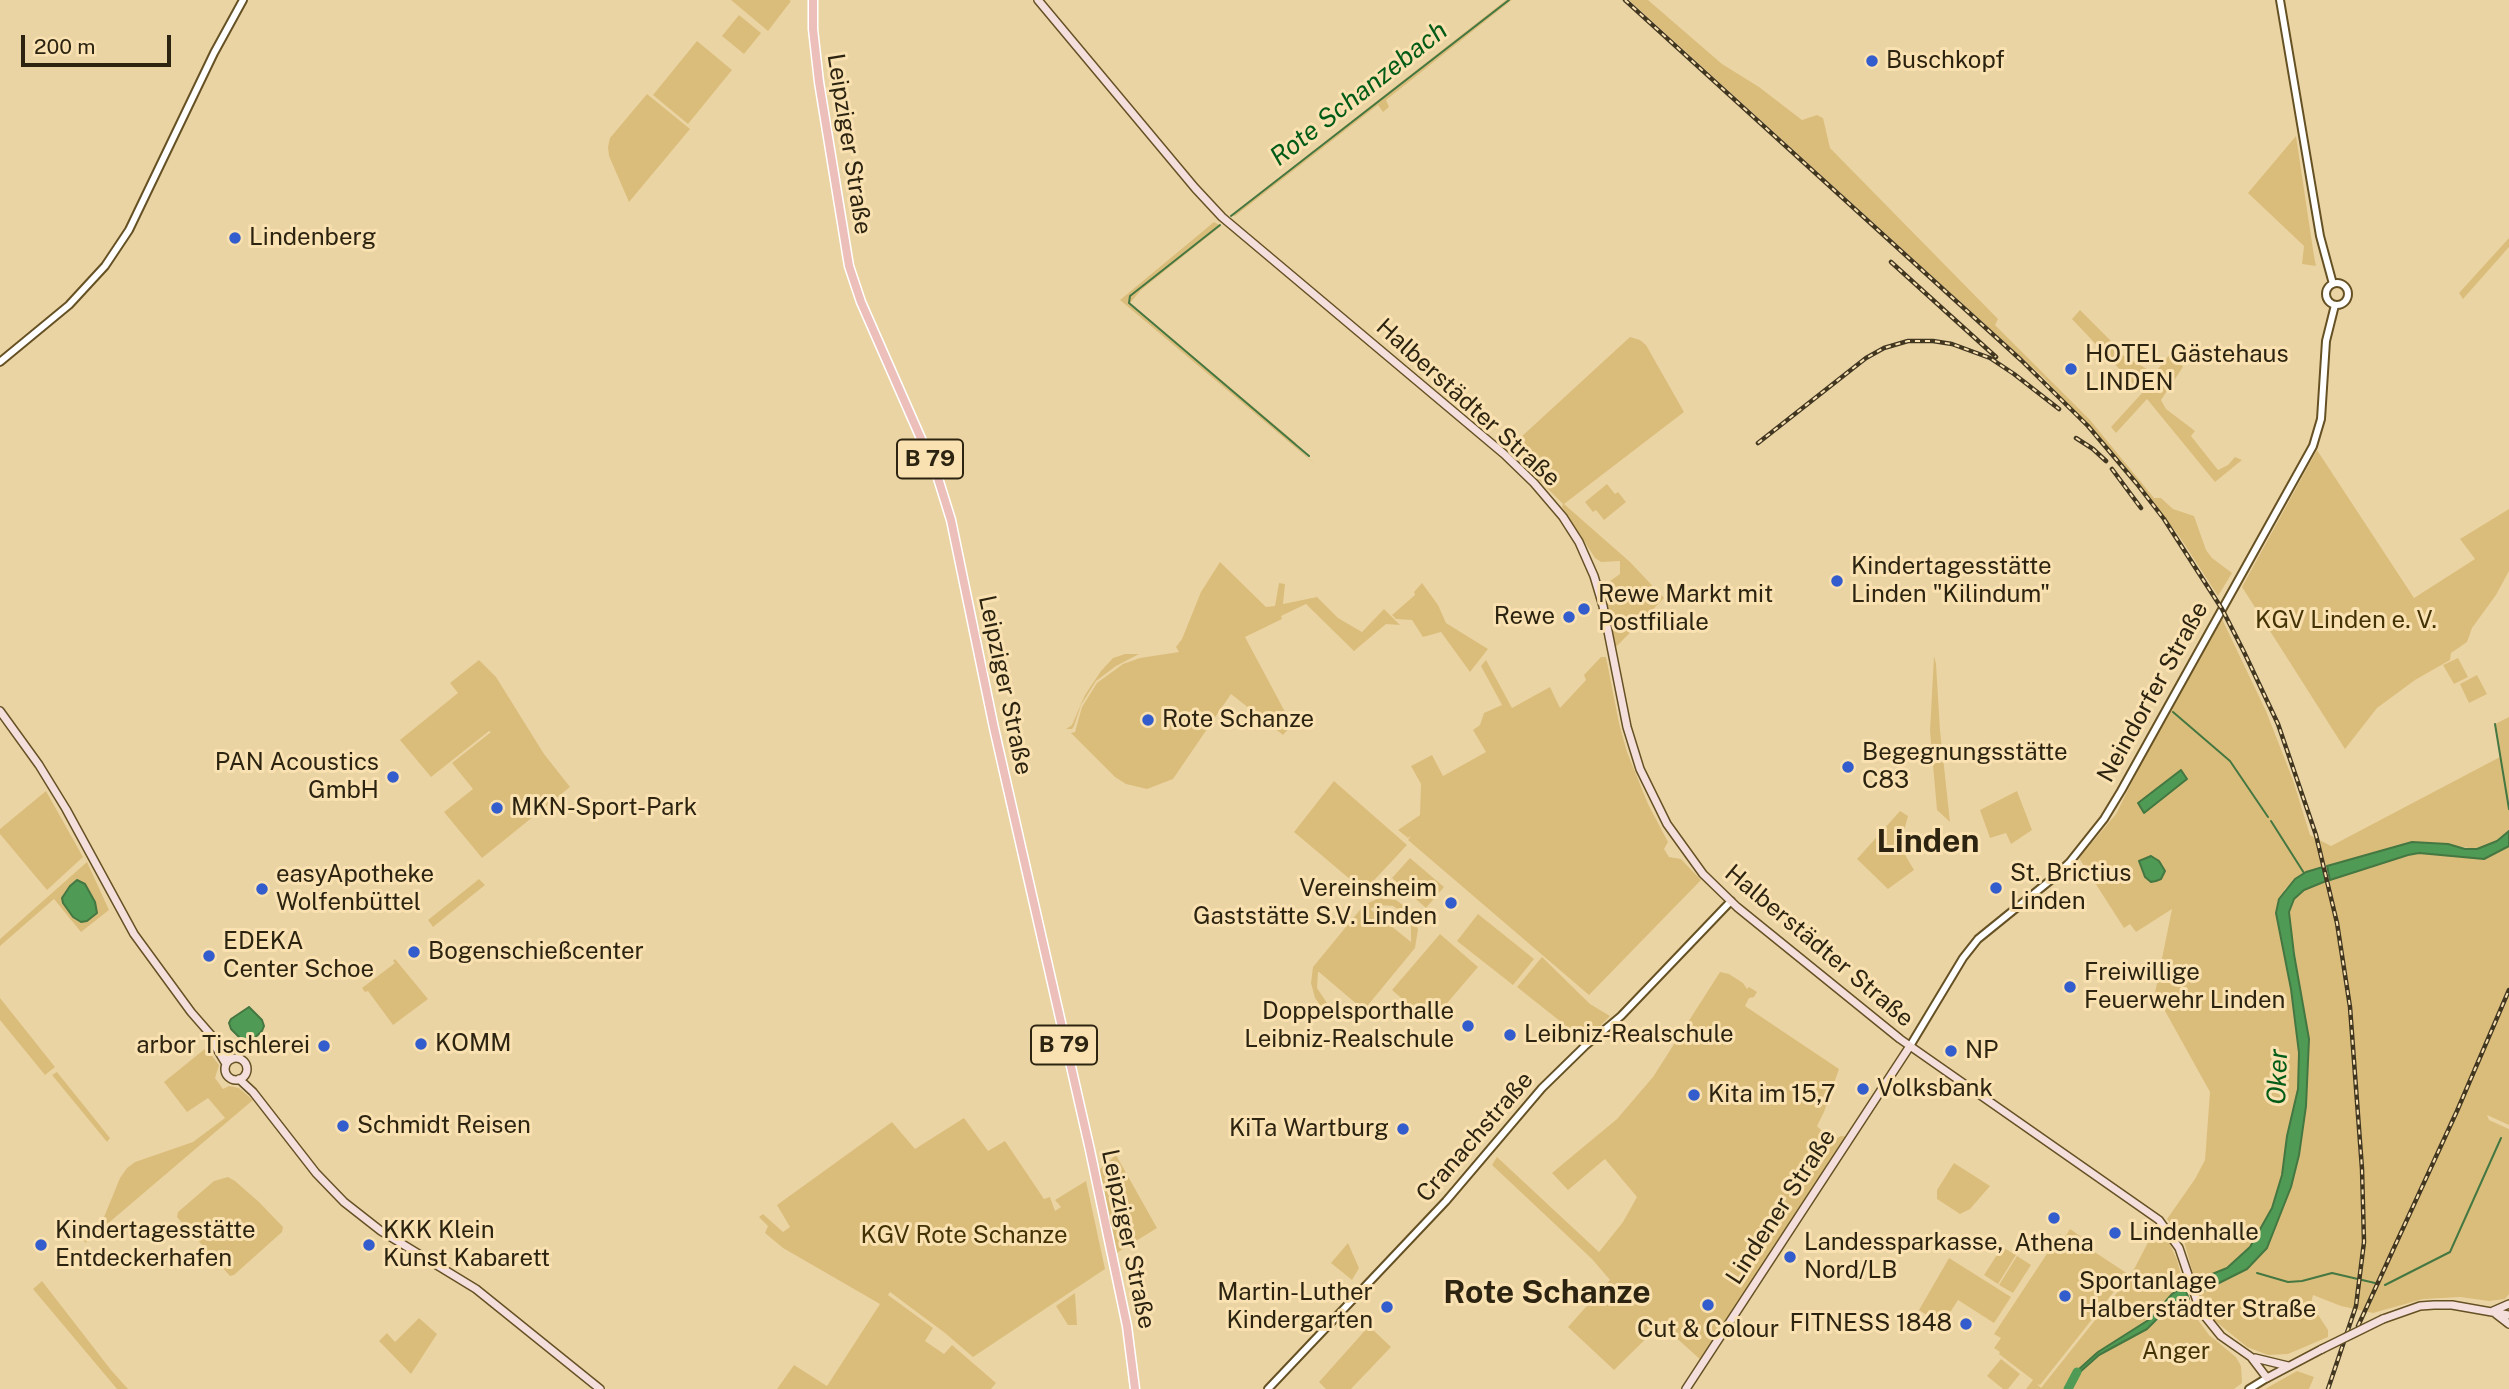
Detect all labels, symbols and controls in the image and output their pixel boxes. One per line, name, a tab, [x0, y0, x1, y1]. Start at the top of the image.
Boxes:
water label: Rote Schanzebach	[1264, 15, 1454, 173]
scale bar	[24, 21, 175, 65]
text: 200 m	[34, 34, 95, 59]
place label: Buschkopf	[1886, 47, 2005, 75]
street label: Leipziger Straße	[820, 51, 878, 237]
marker: Buschkopf	[1864, 53, 1880, 69]
place label: Lindenberg	[249, 224, 376, 252]
marker: Lindenberg	[227, 230, 243, 246]
street label: Halberstädter Straße	[1370, 313, 1566, 493]
place label: HOTEL Gästehaus LINDEN	[2085, 341, 2289, 397]
marker: HOTEL Gästehaus LINDEN	[2063, 361, 2079, 377]
road number: B 79	[897, 440, 963, 478]
place label: Kindertagesstätte Linden "Kilindum"	[1851, 553, 2052, 609]
marker: Kindertagesstätte Linden "Kilindum"	[1829, 573, 1845, 589]
place label: Rewe Markt mit Postfiliale	[1598, 581, 1773, 637]
street label: Leipziger Straße	[972, 593, 1038, 777]
street label: Neindorfer Straße	[2091, 597, 2215, 787]
marker: Rewe Markt mit Postfiliale	[1576, 601, 1592, 617]
place label: Rewe	[1494, 603, 1555, 631]
park label: KGV Linden e. V.	[2255, 607, 2437, 635]
marker: Rewe	[1561, 609, 1577, 625]
place label: Rote Schanze	[1162, 706, 1314, 734]
marker: Rote Schanze	[1140, 712, 1156, 728]
place label: Begegnungsstätte C83	[1862, 739, 2068, 795]
place label: PAN Acoustics GmbH	[215, 749, 379, 805]
marker: Begegnungsstätte C83	[1840, 759, 1856, 775]
marker: PAN Acoustics GmbH	[385, 769, 401, 785]
place label: MKN-Sport-Park	[511, 794, 697, 822]
marker: MKN-Sport-Park	[489, 800, 505, 816]
district label: Linden	[1877, 823, 1979, 861]
street label: Halberstädter Straße	[1719, 859, 1919, 1033]
place label: St. Brictius Linden	[2010, 860, 2131, 916]
place label: easyApotheke Wolfenbüttel	[276, 861, 434, 917]
place label: Vereinsheim Gaststätte S.V. Linden	[1193, 875, 1437, 931]
marker: St. Brictius Linden	[1988, 880, 2004, 896]
marker: easyApotheke Wolfenbüttel	[254, 881, 270, 897]
marker: Vereinsheim Gaststätte S.V. Linden	[1443, 895, 1459, 911]
place label: EDEKA Center Schoe	[223, 928, 374, 984]
place label: Bogenschießcenter	[428, 938, 644, 966]
marker: Bogenschießcenter	[406, 944, 422, 960]
marker: EDEKA Center Schoe	[201, 948, 217, 964]
place label: Freiwillige Feuerwehr Linden	[2084, 959, 2285, 1015]
marker: Freiwillige Feuerwehr Linden	[2062, 979, 2078, 995]
place label: Doppelsporthalle Leibniz-Realschule	[1244, 998, 1454, 1054]
marker: Doppelsporthalle Leibniz-Realschule	[1460, 1018, 1476, 1034]
place label: Leibniz-Realschule	[1524, 1021, 1734, 1049]
road number: B 79	[1031, 1026, 1097, 1064]
marker: Leibniz-Realschule	[1502, 1027, 1518, 1043]
place label: KOMM	[435, 1030, 511, 1058]
place label: arbor Tischlerei	[136, 1032, 310, 1060]
marker: KOMM	[413, 1036, 429, 1052]
place label: NP	[1965, 1037, 1998, 1065]
marker: arbor Tischlerei	[316, 1038, 332, 1054]
marker: NP	[1943, 1043, 1959, 1059]
water label: Oker	[2261, 1049, 2295, 1105]
street label: Cranachstraße	[1410, 1066, 1540, 1208]
place label: Volksbank	[1877, 1075, 1993, 1103]
place label: Kita im 15,7	[1708, 1081, 1835, 1109]
marker: Volksbank	[1855, 1081, 1871, 1097]
marker: Kita im 15,7	[1686, 1087, 1702, 1103]
place label: Schmidt Reisen	[357, 1112, 531, 1140]
place label: KiTa Wartburg	[1229, 1115, 1389, 1143]
marker: Schmidt Reisen	[335, 1118, 351, 1134]
marker: KiTa Wartburg	[1395, 1121, 1411, 1137]
street label: Lindener Straße	[1720, 1124, 1842, 1290]
street label: Leipziger Straße	[1095, 1147, 1161, 1331]
marker: Athena	[2046, 1210, 2062, 1226]
place label: Kindertagesstätte Entdeckerhafen	[55, 1217, 256, 1273]
place label: KKK Klein Kunst Kabarett	[383, 1217, 550, 1273]
place label: Lindenhalle	[2129, 1219, 2259, 1247]
park label: KGV Rote Schanze	[860, 1222, 1068, 1250]
marker: Lindenhalle	[2107, 1225, 2123, 1241]
place label: Landessparkasse, Nord/LB	[1804, 1229, 2003, 1285]
place label: Athena	[2014, 1230, 2094, 1258]
marker: Kindertagesstätte Entdeckerhafen	[33, 1237, 49, 1253]
marker: KKK Klein Kunst Kabarett	[361, 1237, 377, 1253]
marker: Landessparkasse, Nord/LB	[1782, 1249, 1798, 1265]
place label: Sportanlage Halberstädter Straße	[2079, 1268, 2316, 1324]
district label: Rote Schanze	[1443, 1274, 1651, 1312]
place label: Martin-Luther Kindergarten	[1217, 1279, 1373, 1335]
marker: Sportanlage Halberstädter Straße	[2057, 1288, 2073, 1304]
marker: Cut & Colour	[1700, 1297, 1716, 1313]
marker: Martin-Luther Kindergarten	[1379, 1299, 1395, 1315]
place label: FITNESS 1848	[1790, 1310, 1952, 1338]
place label: Cut & Colour	[1637, 1316, 1779, 1344]
marker: FITNESS 1848	[1958, 1316, 1974, 1332]
park label: Anger	[2142, 1338, 2210, 1366]

